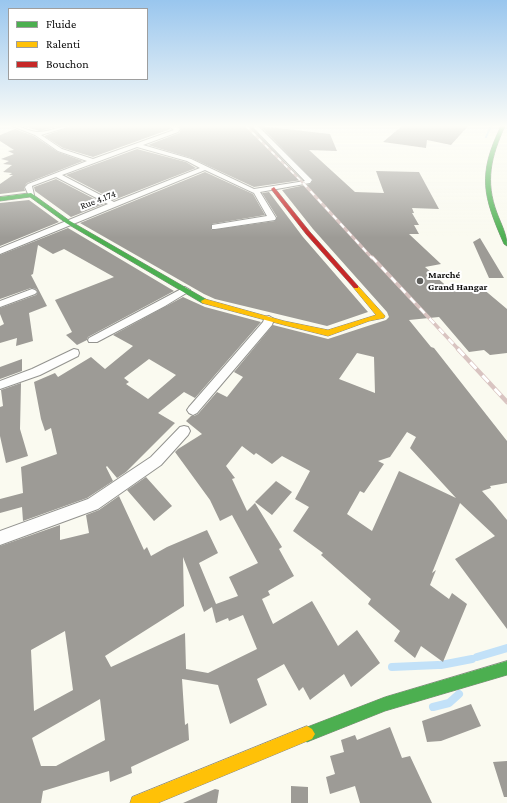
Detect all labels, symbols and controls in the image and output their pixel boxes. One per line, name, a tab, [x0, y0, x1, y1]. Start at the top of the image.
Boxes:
legend	[8, 8, 148, 80]
text: Fluide	[46, 17, 76, 31]
text: Ralenti	[46, 37, 80, 51]
text: Bouchon	[46, 57, 89, 71]
street label: Rue 4.174	[79, 188, 117, 212]
place label: Marché Grand Hangar	[428, 269, 488, 292]
marker: Marché Grand Hangar	[415, 276, 425, 286]

